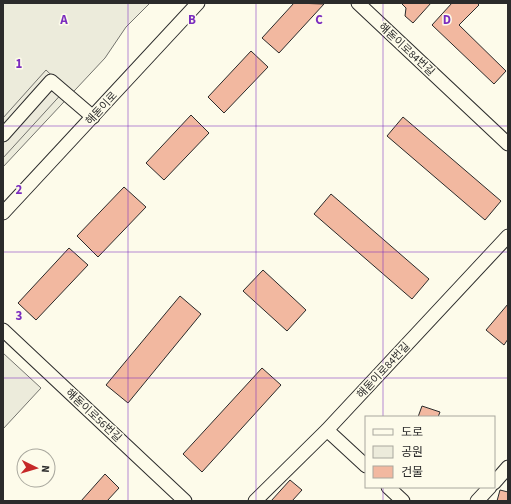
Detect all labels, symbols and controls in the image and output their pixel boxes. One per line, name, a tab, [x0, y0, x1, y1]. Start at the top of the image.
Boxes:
text: A	[59, 11, 68, 29]
text: B	[188, 11, 196, 29]
text: C	[315, 11, 323, 29]
text: D	[443, 11, 451, 29]
street label: 해돋이로84번길	[375, 19, 438, 79]
text: 1	[16, 55, 23, 73]
street label: 해돋이로	[82, 88, 121, 128]
text: 2	[16, 181, 23, 199]
text: 3	[16, 307, 23, 325]
street label: 해돋이로84번길	[353, 339, 413, 402]
street label: 해돋이로56번길	[62, 385, 125, 445]
legend	[365, 416, 495, 488]
text: 도로	[401, 424, 423, 441]
text: 공원	[401, 444, 423, 461]
north arrow	[16, 448, 56, 488]
text: 건물	[401, 464, 423, 481]
text: N	[38, 465, 53, 473]

